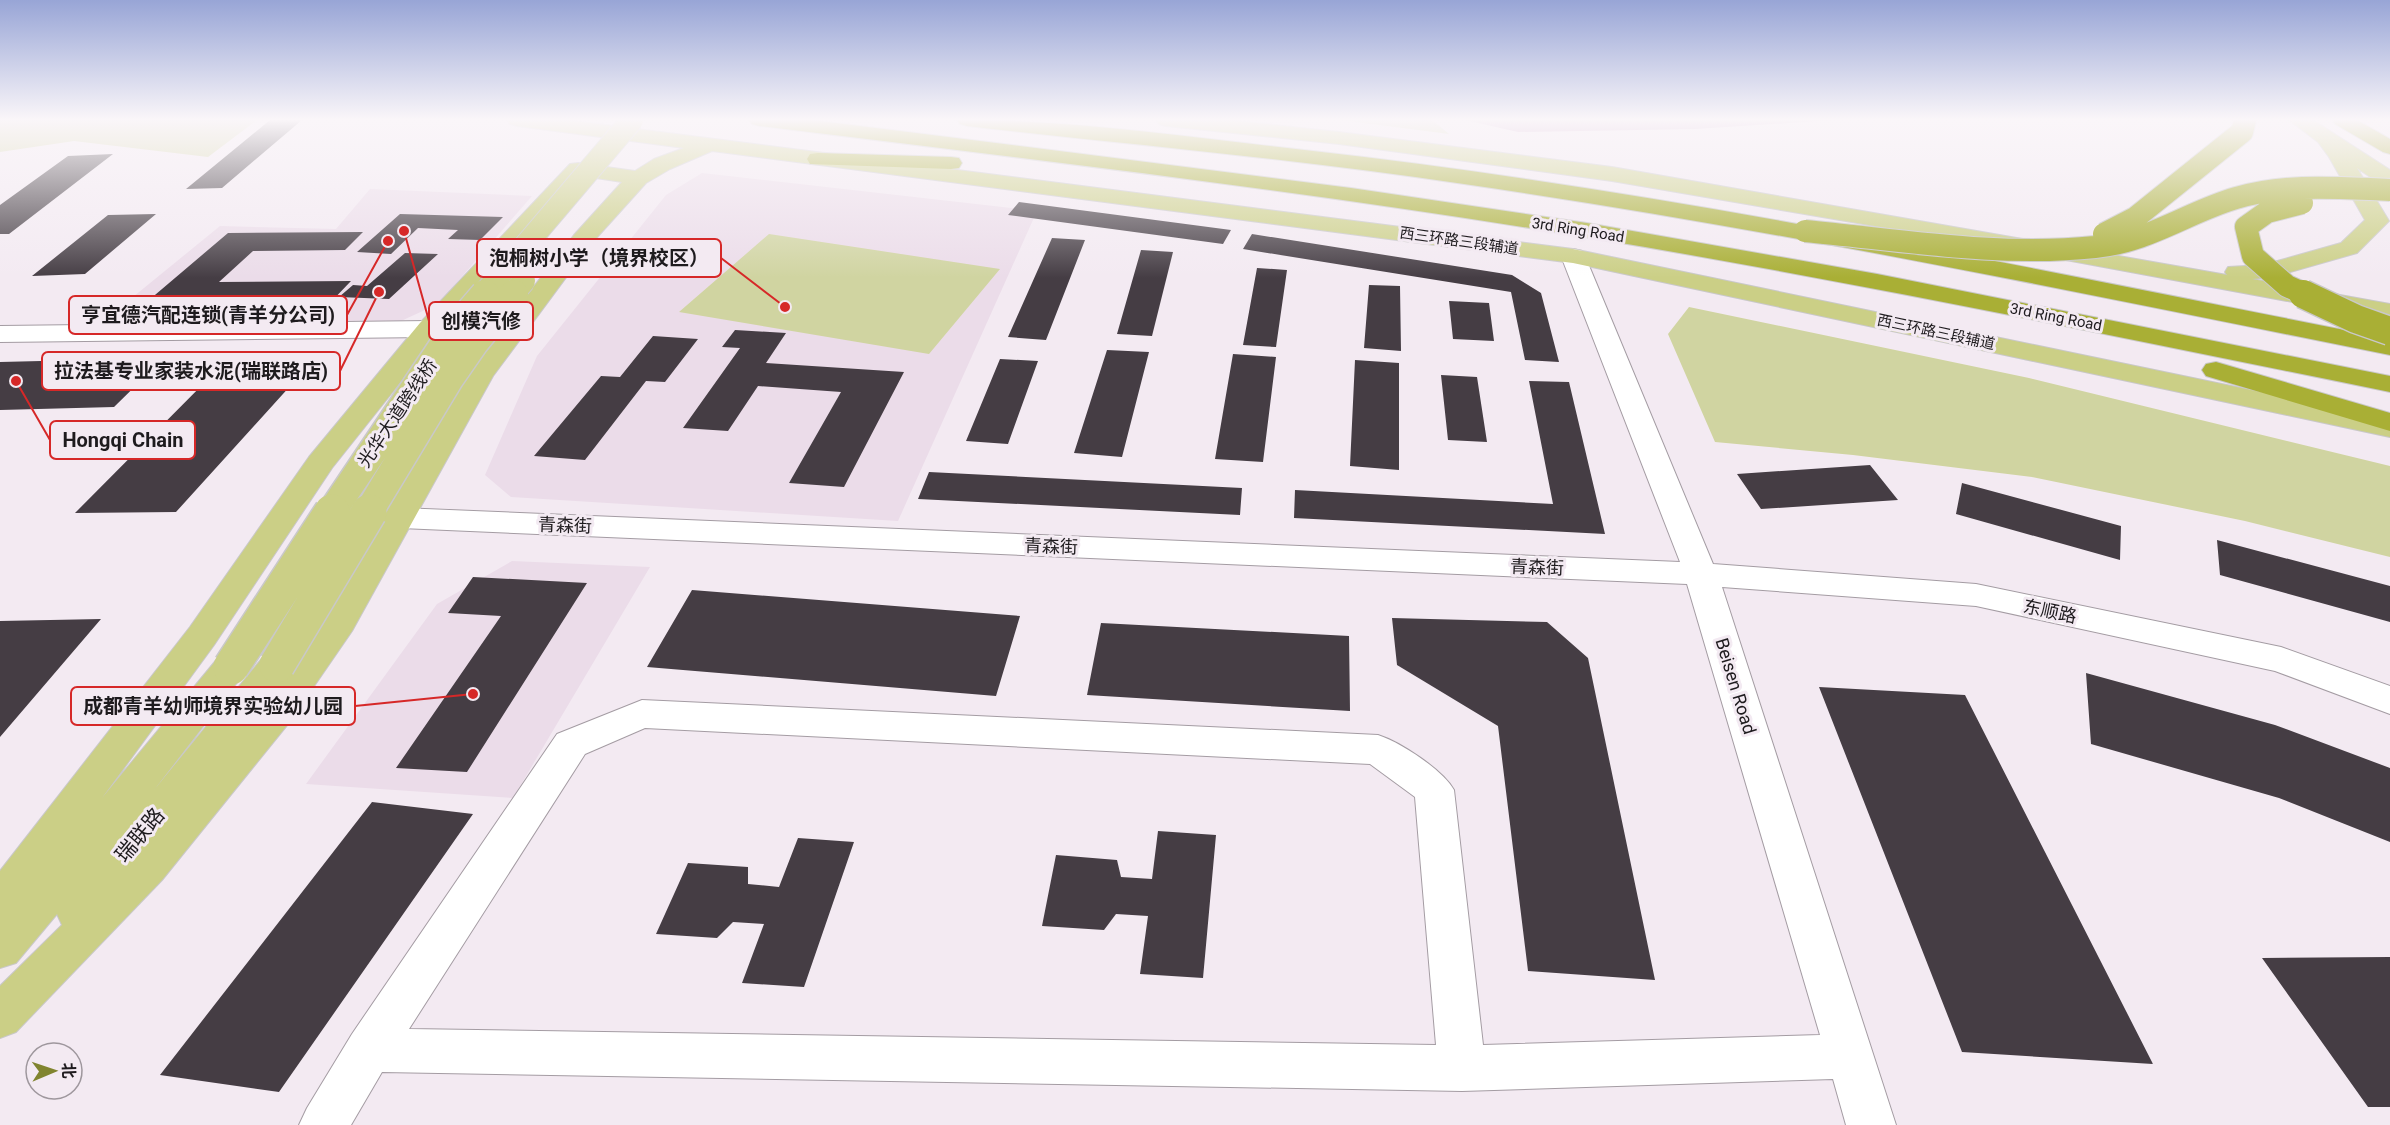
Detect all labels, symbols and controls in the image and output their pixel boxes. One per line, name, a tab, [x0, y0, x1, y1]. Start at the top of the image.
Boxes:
street label: 3rd Ring Road	[1531, 214, 1625, 246]
street label: 西三环路三段辅道	[1398, 224, 1520, 258]
callout: 泡桐树小学（境界校区）	[477, 239, 721, 277]
text: 泡桐树小学（境界校区）	[489, 246, 709, 270]
callout: 亨宜德汽配连锁(青羊分公司)	[69, 296, 347, 334]
street label: 3rd Ring Road	[2008, 299, 2104, 335]
callout: 创模汽修	[429, 302, 533, 340]
text: 亨宜德汽配连锁(青羊分公司)	[81, 303, 335, 327]
text: 创模汽修	[441, 309, 521, 333]
street label: 西三环路三段辅道	[1875, 311, 1997, 353]
callout: 拉法基专业家装水泥(瑞联路店)	[42, 352, 340, 390]
street label: 光华大道跨线桥	[353, 355, 441, 471]
text: 拉法基专业家装水泥(瑞联路店)	[54, 359, 328, 383]
callout: Hongqi Chain	[50, 421, 195, 459]
text: Hongqi Chain	[62, 428, 184, 452]
street label: 青森街	[538, 514, 592, 536]
street label: 青森街	[1024, 535, 1078, 557]
street label: 青森街	[1510, 556, 1564, 578]
street label: 东顺路	[2021, 595, 2079, 627]
street label: Beisen Road	[1711, 635, 1761, 737]
callout: 成都青羊幼师境界实验幼儿园	[71, 687, 355, 725]
text: 成都青羊幼师境界实验幼儿园	[83, 694, 343, 718]
street label: 瑞联路	[111, 803, 169, 867]
north arrow	[24, 1041, 84, 1101]
text: 北	[59, 1062, 78, 1079]

